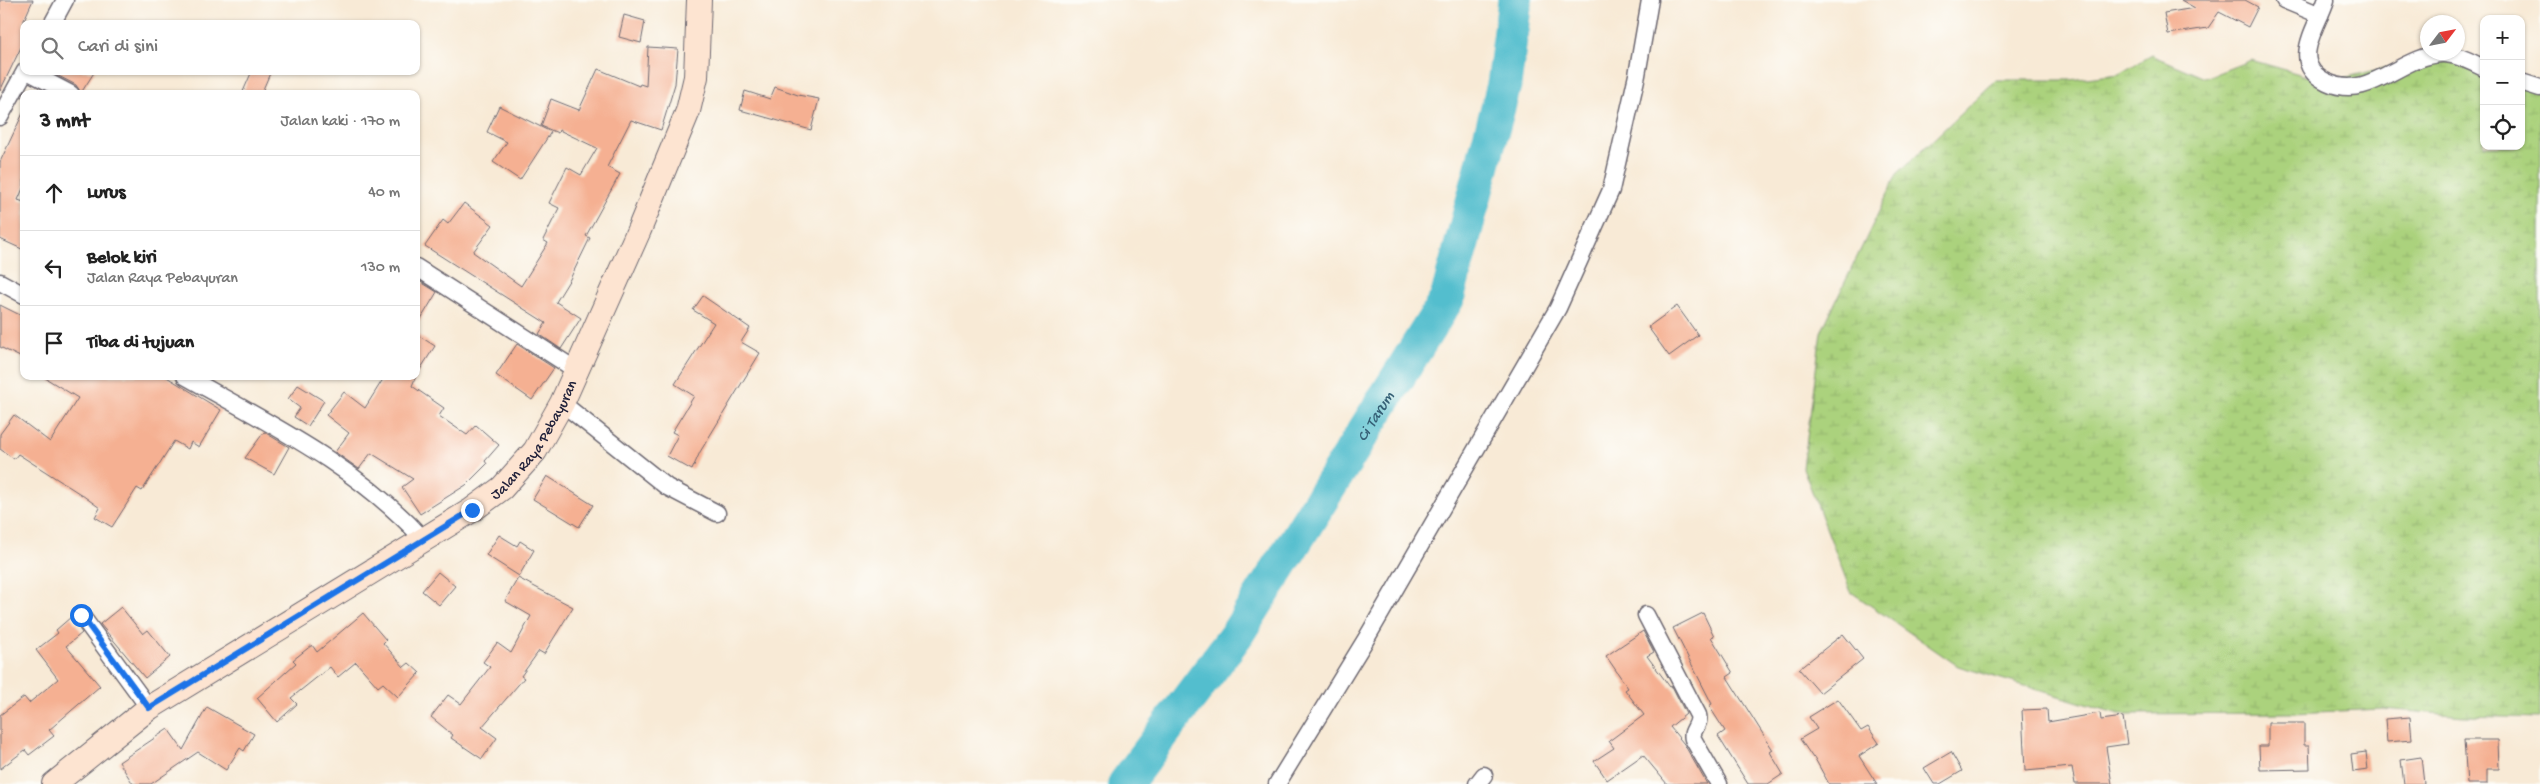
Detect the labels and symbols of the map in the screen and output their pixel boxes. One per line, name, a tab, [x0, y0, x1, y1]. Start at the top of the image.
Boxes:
north arrow	[2420, 15, 2465, 60]
street label: Jalan Raya Pebayuran	[488, 378, 582, 504]
water label: Ci Tarum	[1354, 388, 1400, 446]
route end	[461, 499, 484, 522]
route start	[70, 604, 93, 627]

